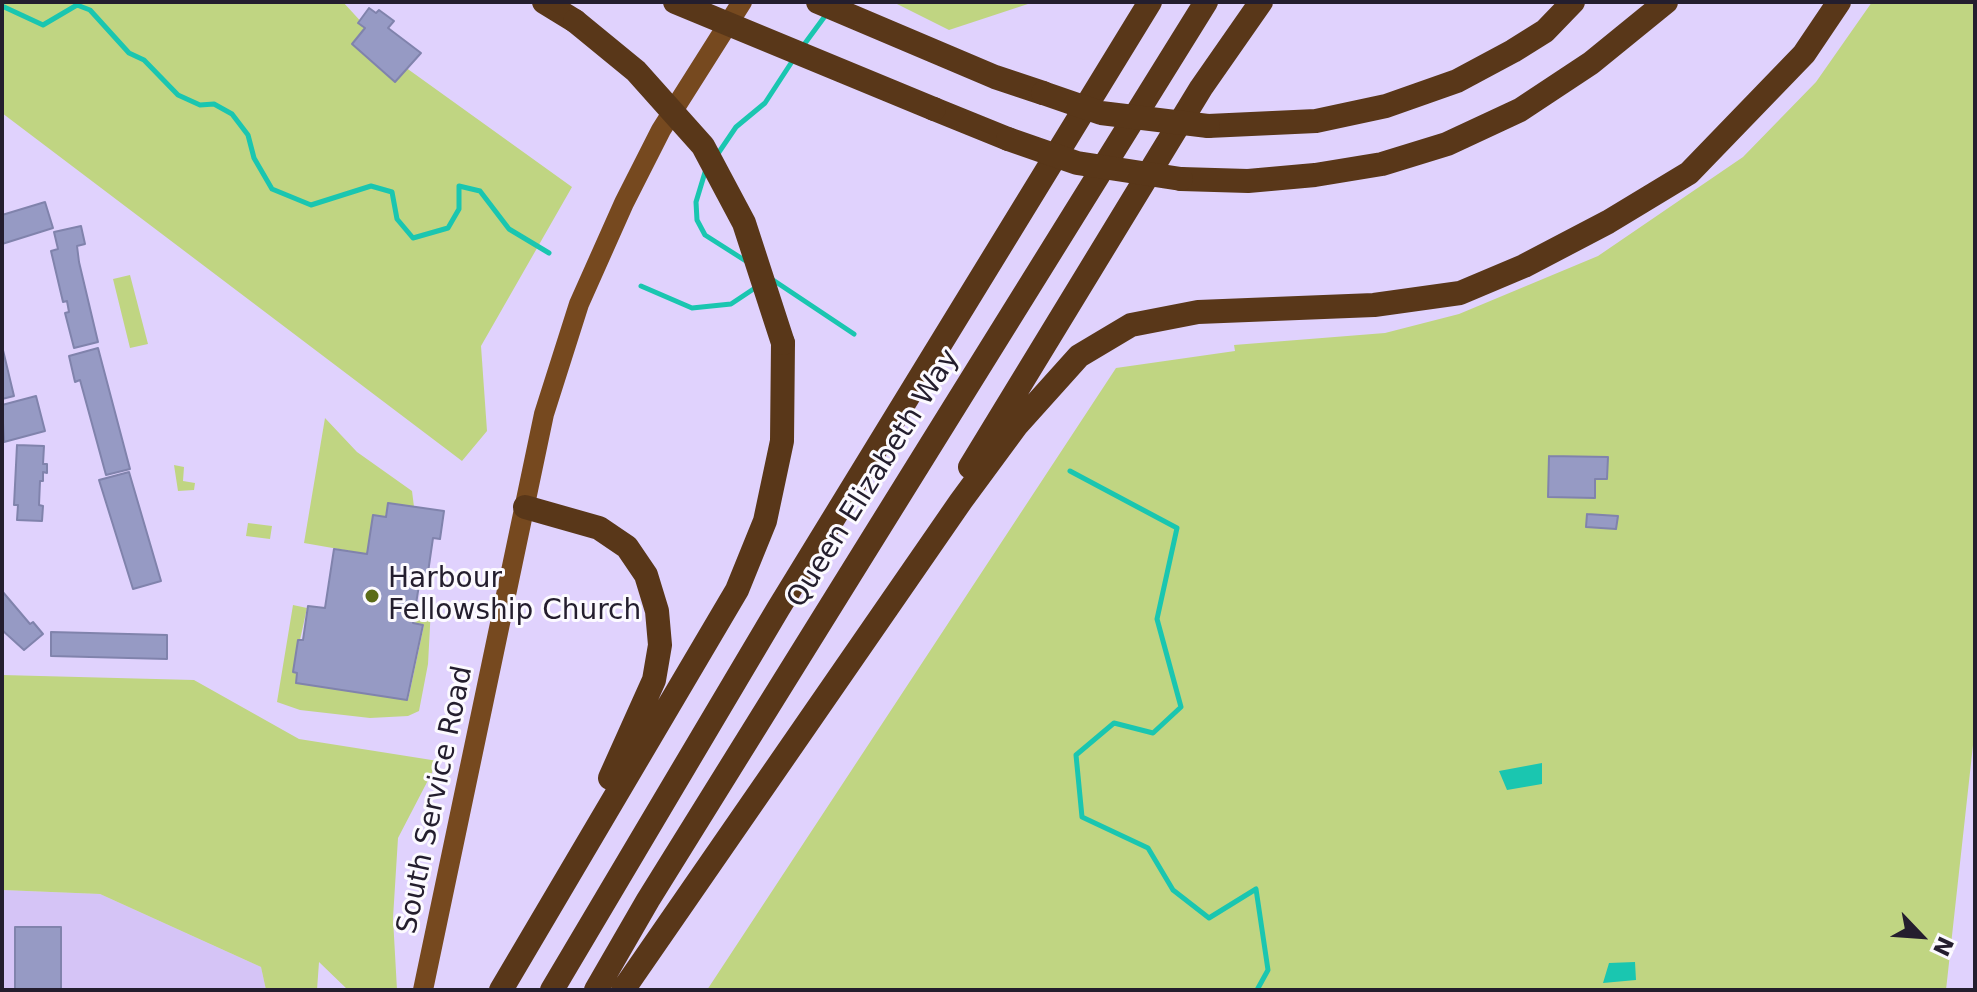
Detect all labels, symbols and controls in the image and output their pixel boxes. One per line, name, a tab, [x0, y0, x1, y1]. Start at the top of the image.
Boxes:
street label: Queen Elizabeth Way	[781, 344, 967, 614]
place label: Harbour Fellowship Church	[388, 563, 641, 629]
marker: Harbour Fellowship Church	[363, 587, 381, 605]
street label: South Service Road	[391, 663, 481, 937]
north arrow	[1881, 896, 1961, 976]
text: N	[1928, 933, 1958, 960]

